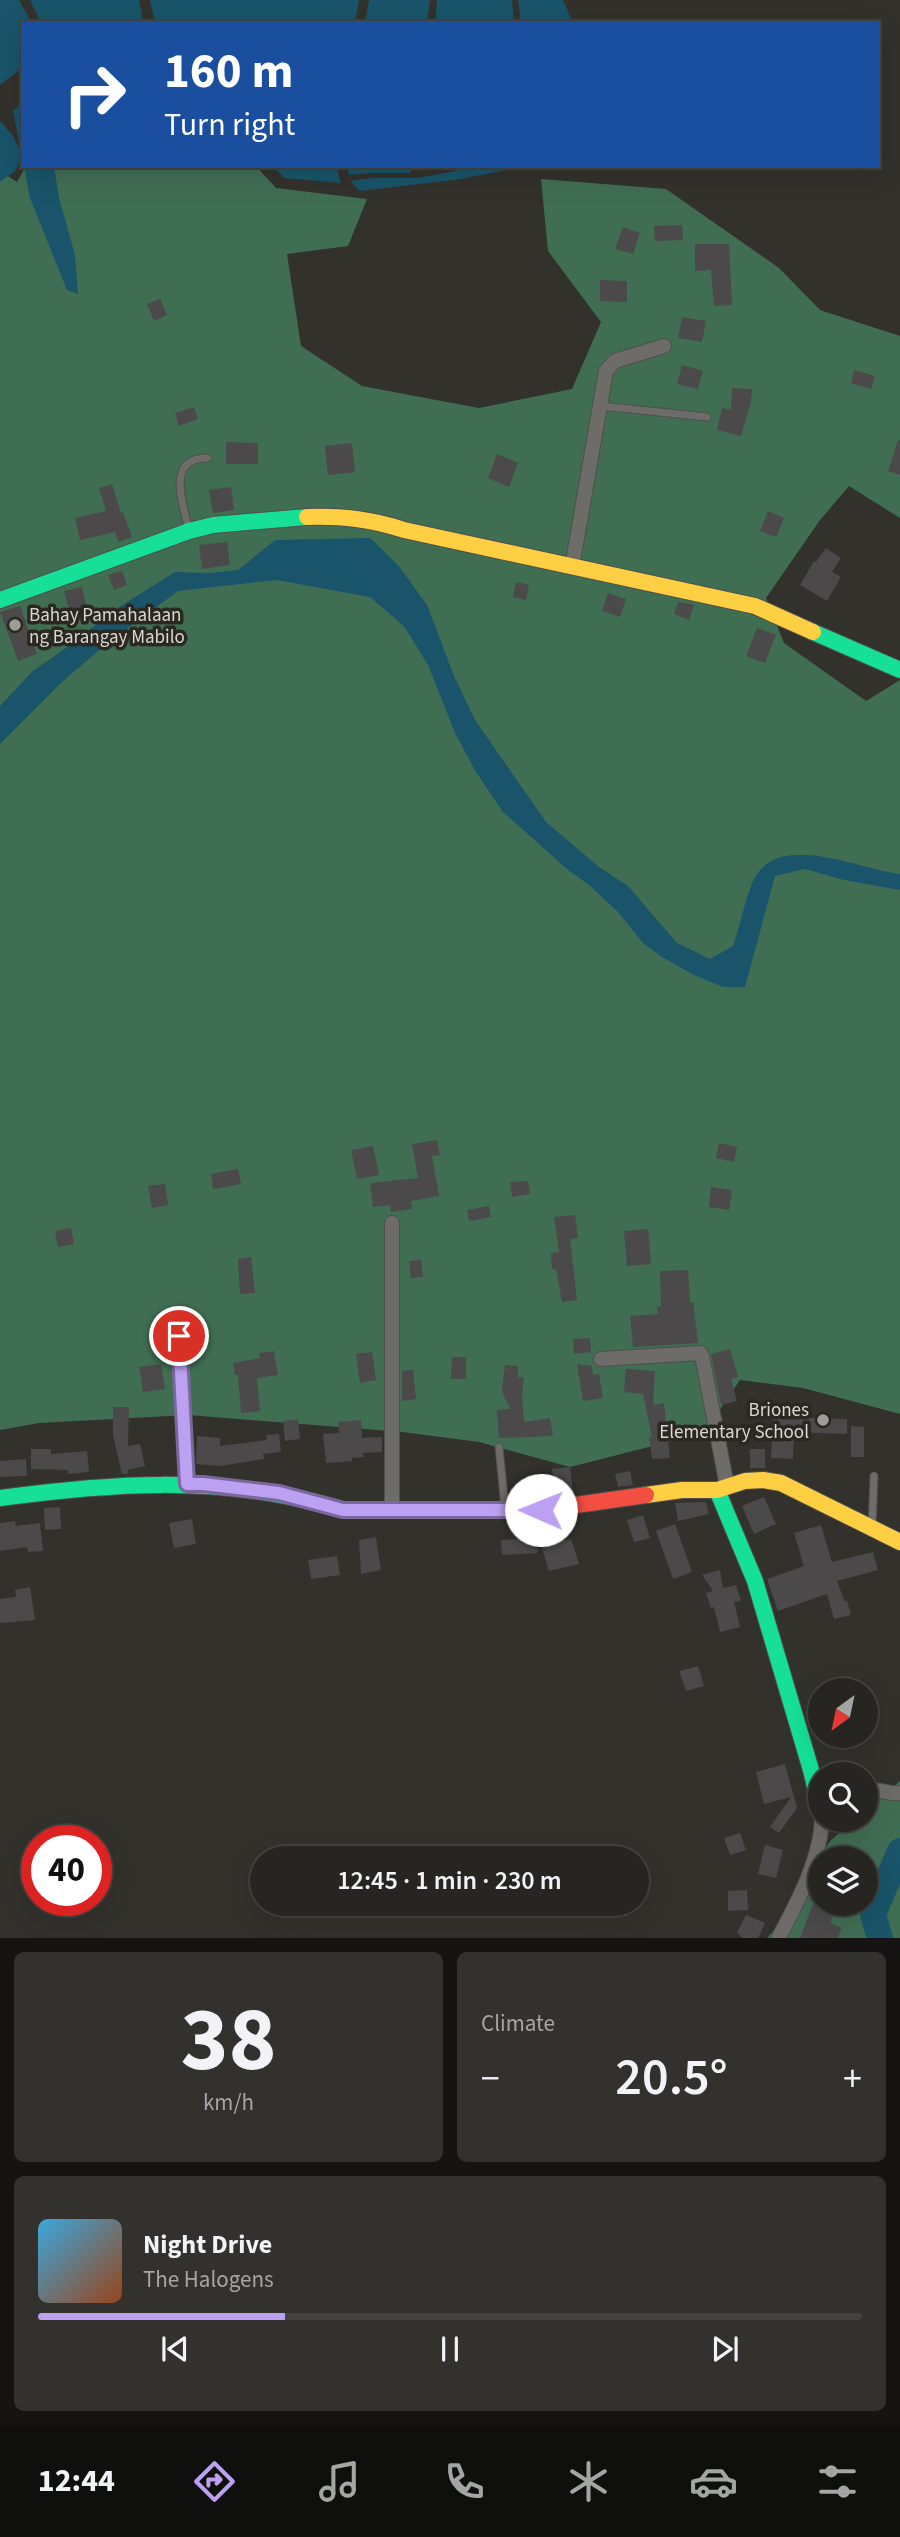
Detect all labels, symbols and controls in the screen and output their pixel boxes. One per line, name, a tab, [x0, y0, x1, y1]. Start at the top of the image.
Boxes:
text: 160 m	[164, 37, 293, 107]
icon: right	[49, 49, 140, 140]
text: Turn right	[164, 102, 295, 148]
place label: Bahay Pamahalaan ng Barangay Mabilo	[29, 602, 185, 651]
marker: Bahay Pamahalaan ng Barangay Mabilo	[7, 617, 23, 633]
pin	[149, 1306, 209, 1366]
icon: arrive	[160, 1317, 198, 1355]
place label: Briones Elementary School	[659, 1397, 809, 1446]
marker: Briones Elementary School	[815, 1412, 831, 1428]
position arrow	[504, 1473, 578, 1547]
north arrow	[808, 1678, 878, 1748]
map controls	[808, 1678, 878, 1916]
button: search	[808, 1762, 878, 1832]
speed limit sign: 40	[21, 1825, 112, 1916]
button: layers	[808, 1846, 878, 1916]
text: 12:45 · 1 min · 230 m	[337, 1862, 562, 1899]
text: 38	[180, 1976, 277, 2105]
text: Climate	[481, 2007, 555, 2040]
text: 20.5°	[615, 2041, 728, 2115]
text: −	[481, 2052, 500, 2106]
text: +	[843, 2052, 862, 2106]
text: km/h	[203, 2086, 254, 2119]
text: Night Drive	[143, 2226, 272, 2263]
text: The Halogens	[143, 2263, 274, 2296]
icon: previous	[156, 2330, 194, 2368]
icon: pause	[431, 2330, 469, 2368]
icon: next	[706, 2330, 744, 2368]
icon: directions	[190, 2457, 239, 2506]
icon: music	[315, 2457, 364, 2506]
icon: phone	[440, 2457, 489, 2506]
icon: climate	[564, 2457, 613, 2506]
icon: car	[689, 2457, 738, 2506]
icon: filters	[813, 2457, 862, 2506]
text: 12:44	[38, 2458, 115, 2504]

